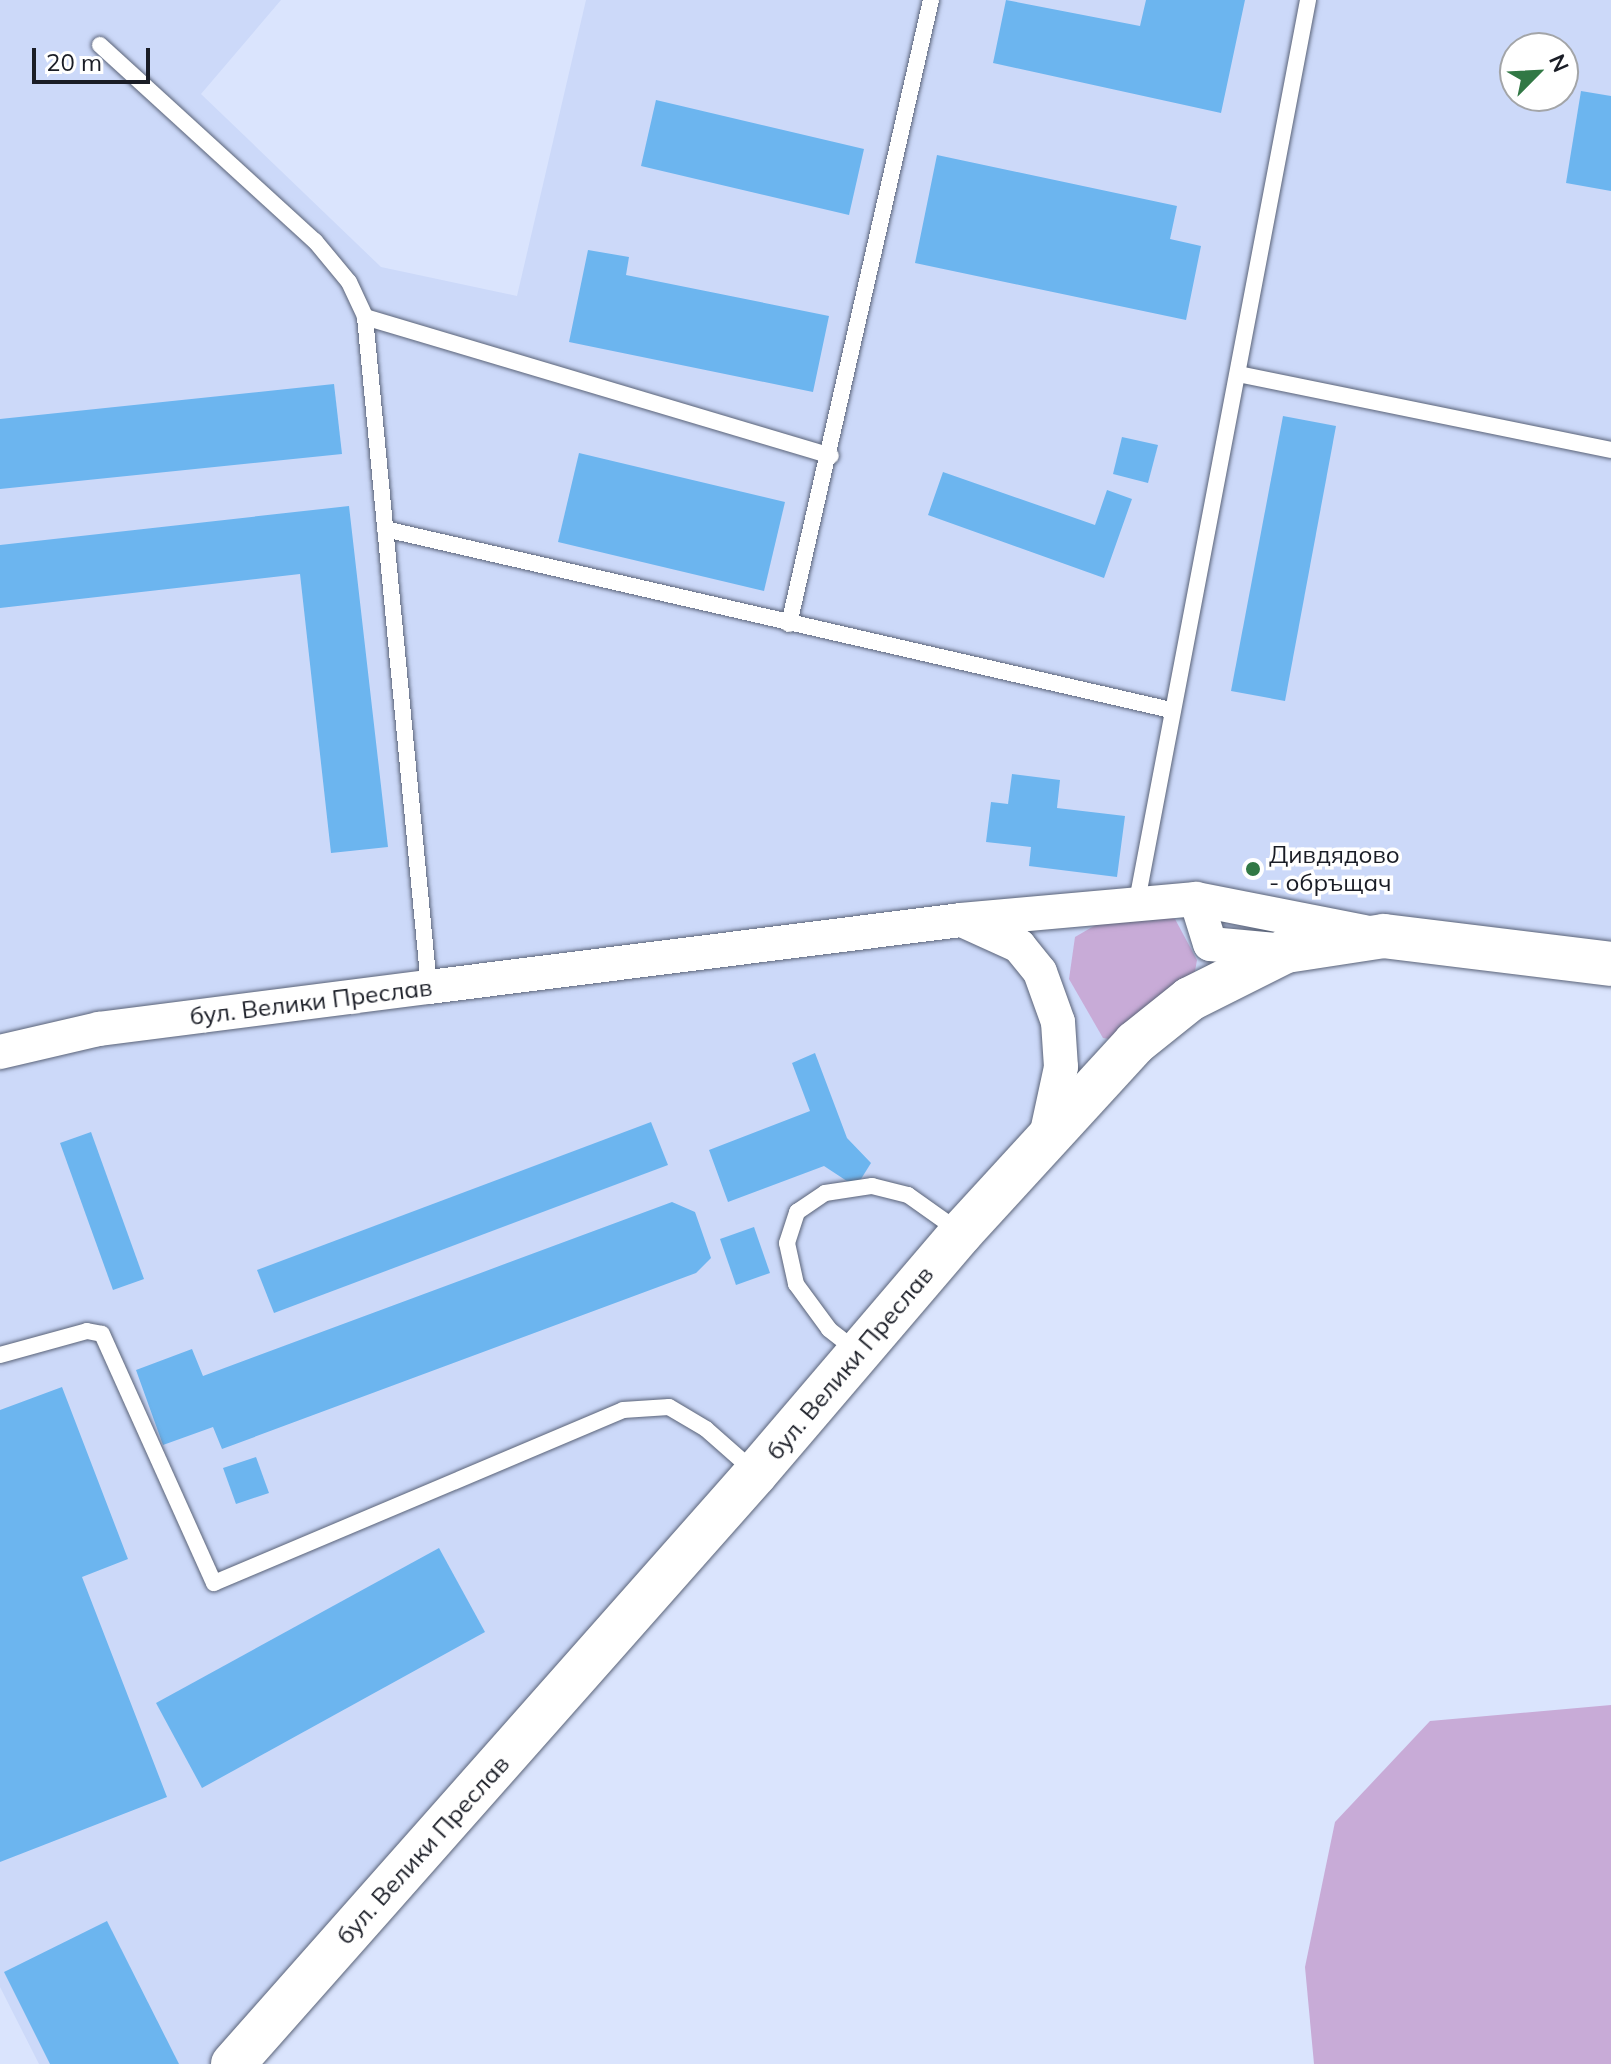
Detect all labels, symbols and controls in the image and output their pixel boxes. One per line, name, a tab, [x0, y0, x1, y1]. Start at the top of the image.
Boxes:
scale bar	[36, 32, 154, 82]
north arrow	[1499, 32, 1579, 112]
text: 20 m	[46, 47, 102, 77]
text: N	[1543, 50, 1575, 76]
place label: Дивдядово - обръщач	[1269, 841, 1400, 897]
marker: Дивдядово - обръщач	[1244, 860, 1262, 878]
street label: бул. Велики Преслав	[188, 973, 434, 1031]
street label: бул. Велики Преслав	[761, 1260, 939, 1466]
street label: бул. Велики Преслав	[331, 1750, 515, 1950]

